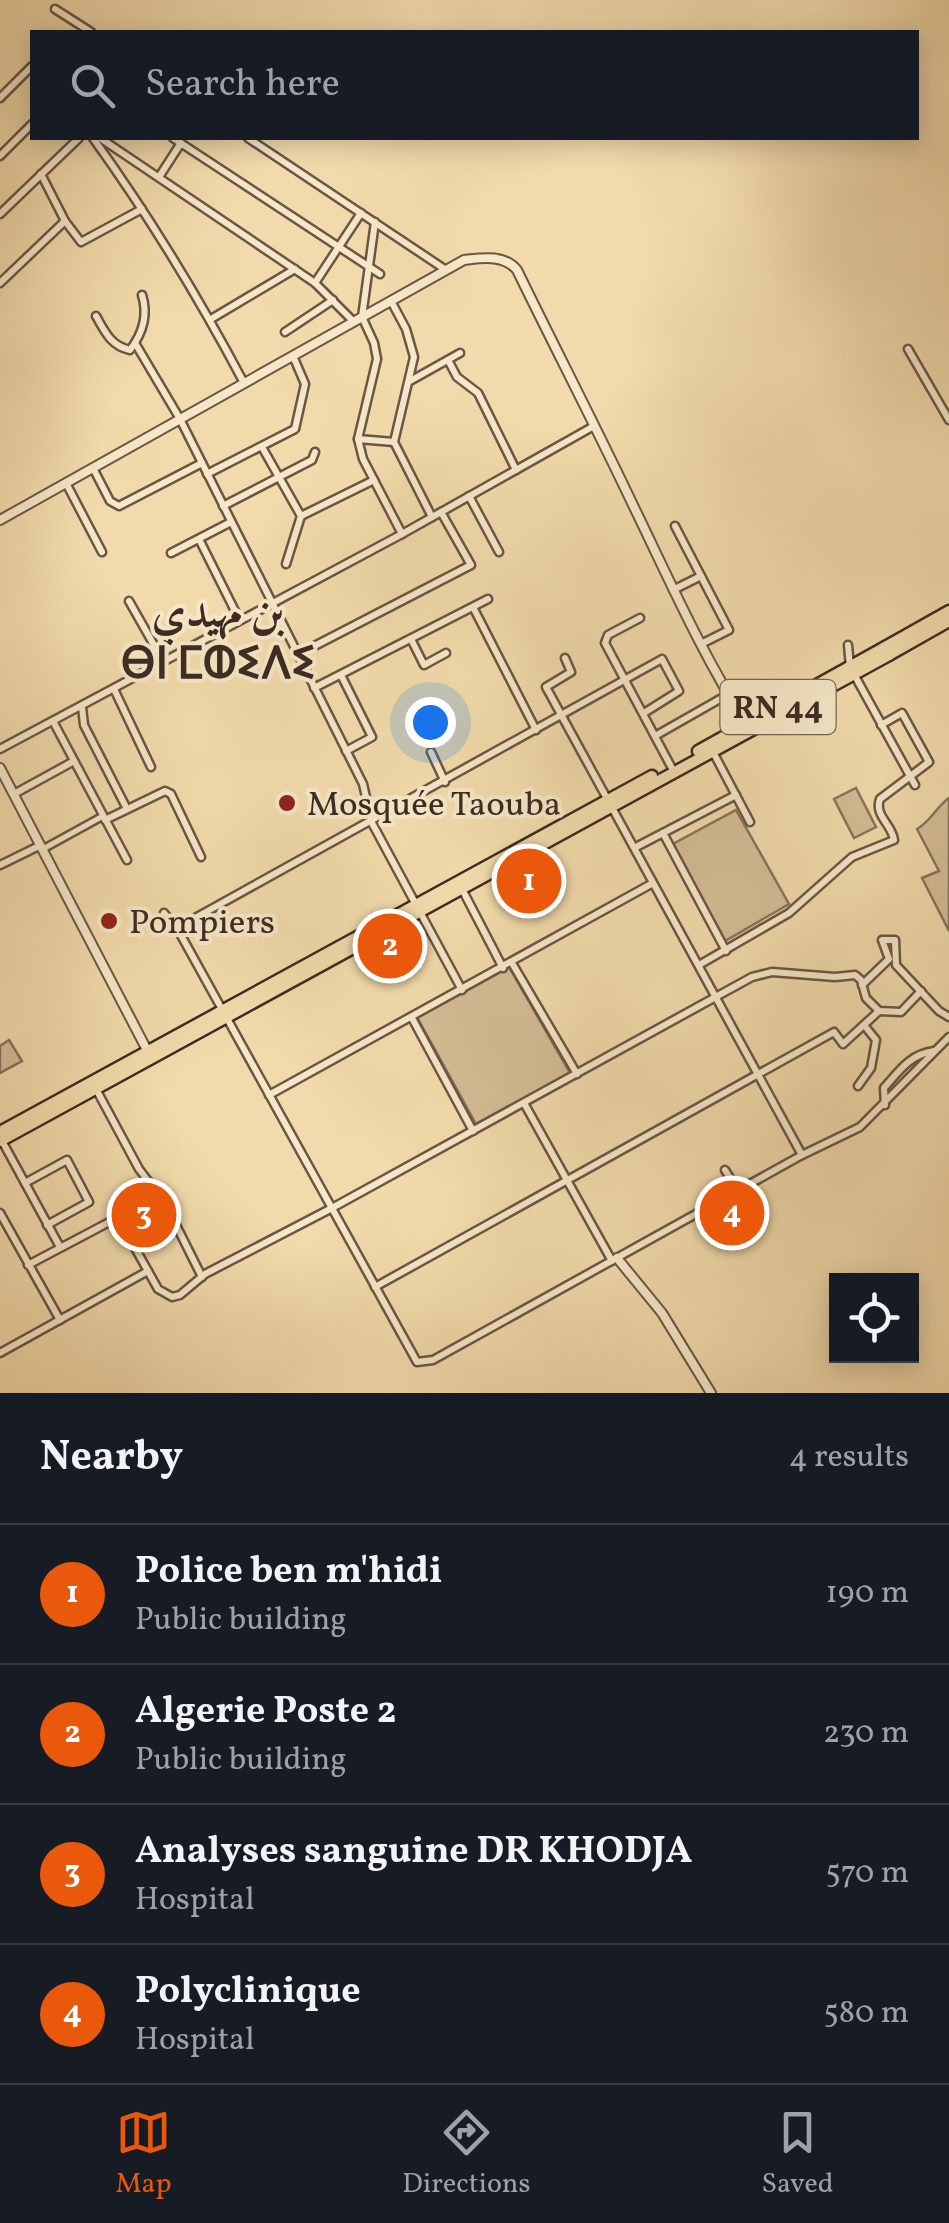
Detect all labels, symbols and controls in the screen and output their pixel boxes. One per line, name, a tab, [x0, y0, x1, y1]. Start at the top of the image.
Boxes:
search box	[30, 30, 919, 140]
icon: search	[65, 58, 120, 113]
text: Search here	[145, 59, 340, 112]
district label: بن مهيدي ⴱⵏ ⵎⵀⵉⴷⵉ	[121, 583, 316, 698]
road number: RN 44	[720, 680, 836, 734]
your location	[405, 697, 456, 748]
place label: Mosquée Taouba	[307, 782, 561, 830]
marker: Mosquée Taouba	[276, 792, 298, 814]
pin: 1	[496, 844, 562, 918]
place label: Pompiers	[129, 900, 275, 948]
pin: 2	[358, 908, 422, 984]
marker: Pompiers	[98, 910, 120, 932]
pin: 4	[700, 1176, 764, 1250]
pin: 3	[112, 1178, 176, 1252]
map controls	[829, 1273, 919, 1363]
button: locate	[829, 1273, 919, 1363]
text: Nearby	[40, 1429, 183, 1488]
text: 4 results	[789, 1436, 909, 1480]
text: Police ben m'hidi	[135, 1546, 442, 1599]
text: 1	[66, 1572, 79, 1616]
text: 190 m	[825, 1572, 909, 1616]
text: Public building	[135, 1599, 347, 1643]
text: Algerie Poste 2	[135, 1686, 396, 1739]
text: 2	[64, 1712, 81, 1756]
text: 230 m	[823, 1712, 909, 1756]
text: Public building	[135, 1739, 347, 1783]
text: Analyses sanguine DR KHODJA	[135, 1826, 692, 1879]
text: 3	[64, 1852, 81, 1896]
text: 570 m	[825, 1852, 909, 1896]
text: Hospital	[135, 1879, 255, 1923]
text: Polyclinique	[135, 1966, 361, 2019]
text: 4	[63, 1992, 82, 2036]
text: 580 m	[823, 1992, 909, 2036]
text: Hospital	[135, 2019, 255, 2063]
tab: Map	[115, 2105, 171, 2204]
tab: Directions	[402, 2105, 531, 2204]
tab: Saved	[761, 2105, 834, 2204]

